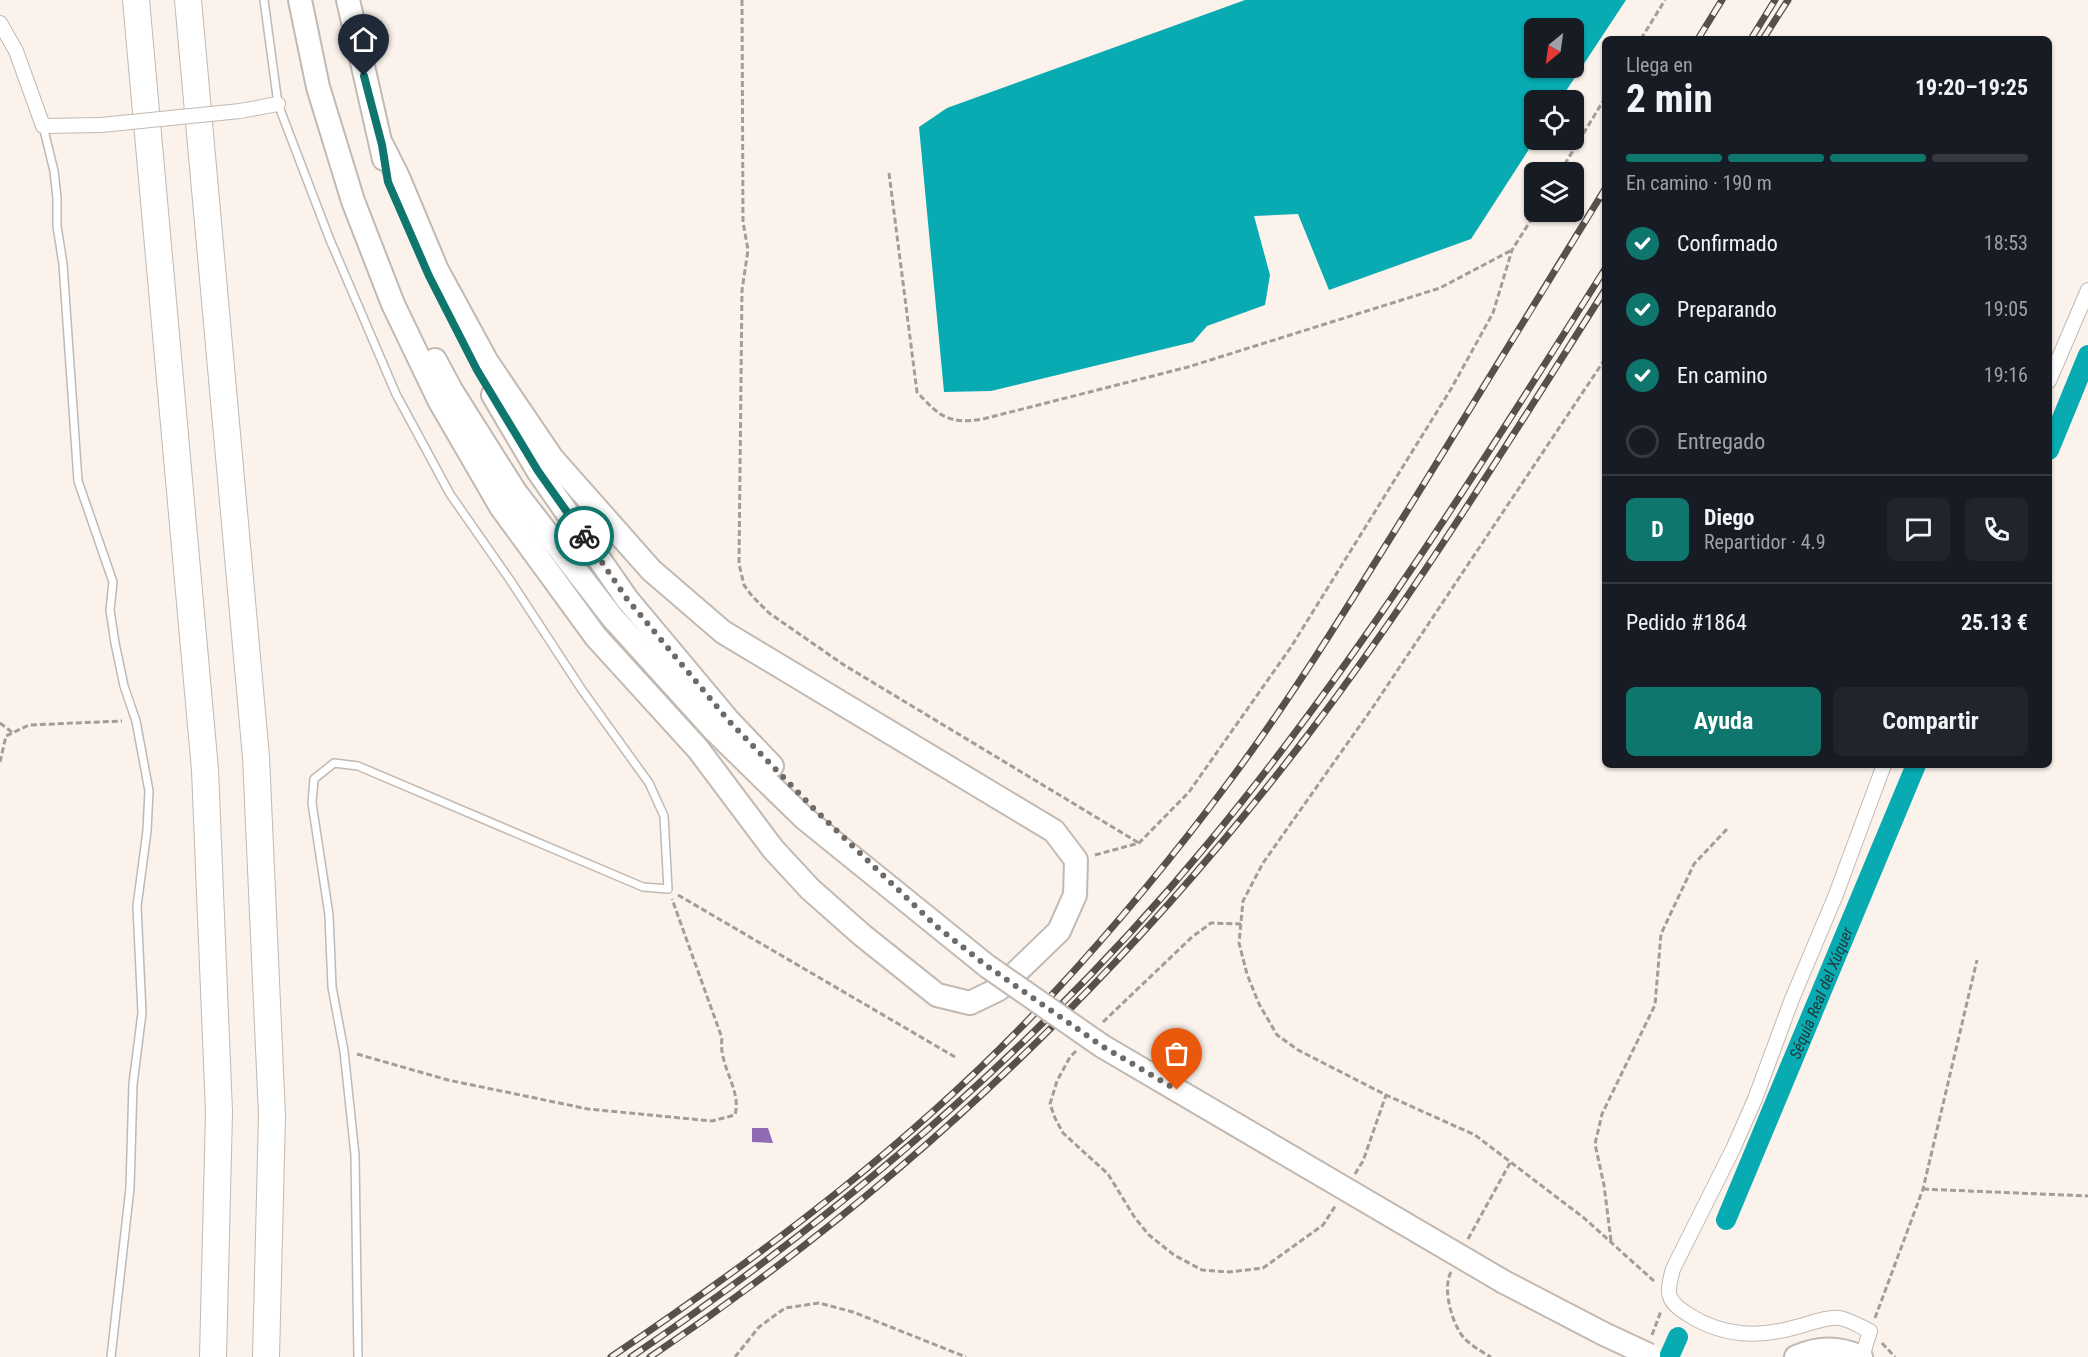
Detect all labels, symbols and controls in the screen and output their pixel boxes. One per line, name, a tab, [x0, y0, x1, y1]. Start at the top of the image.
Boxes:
pin	[338, 14, 389, 76]
north arrow	[1524, 18, 1584, 78]
map controls	[1524, 18, 1584, 222]
icon: home	[347, 23, 380, 56]
text: Llega en	[1626, 53, 1693, 77]
text: 19:20–19:25	[1915, 75, 2028, 100]
text: 2 min	[1626, 76, 1713, 122]
button: locate	[1524, 90, 1584, 150]
button: layers	[1524, 162, 1584, 222]
text: En camino · 190 m	[1626, 171, 1772, 195]
icon: check	[1626, 227, 1659, 260]
text: Confirmado	[1677, 231, 1778, 256]
text: 18:53	[1984, 231, 2028, 255]
icon: check	[1626, 293, 1659, 326]
text: Preparando	[1677, 297, 1777, 322]
text: 19:05	[1984, 297, 2028, 321]
icon: check	[1626, 359, 1659, 392]
text: En camino	[1677, 363, 1768, 388]
text: 19:16	[1984, 363, 2028, 387]
text: Entregado	[1677, 429, 1765, 454]
button: chat	[1887, 498, 1950, 561]
button: phone	[1965, 498, 2028, 561]
text: Diego	[1704, 505, 1755, 530]
courier	[554, 506, 614, 566]
text: D	[1651, 517, 1664, 542]
icon: bike	[568, 520, 601, 553]
text: Repartidor · 4.9	[1704, 530, 1826, 554]
text: Pedido #1864	[1626, 610, 1747, 635]
text: 25.13 €	[1961, 610, 2028, 635]
button: Ayuda	[1626, 687, 1821, 756]
button: Compartir	[1833, 687, 2028, 756]
water label: Séquia Real del Xúquer	[1785, 923, 1858, 1062]
pin	[1151, 1028, 1202, 1090]
icon: bag	[1160, 1037, 1193, 1070]

